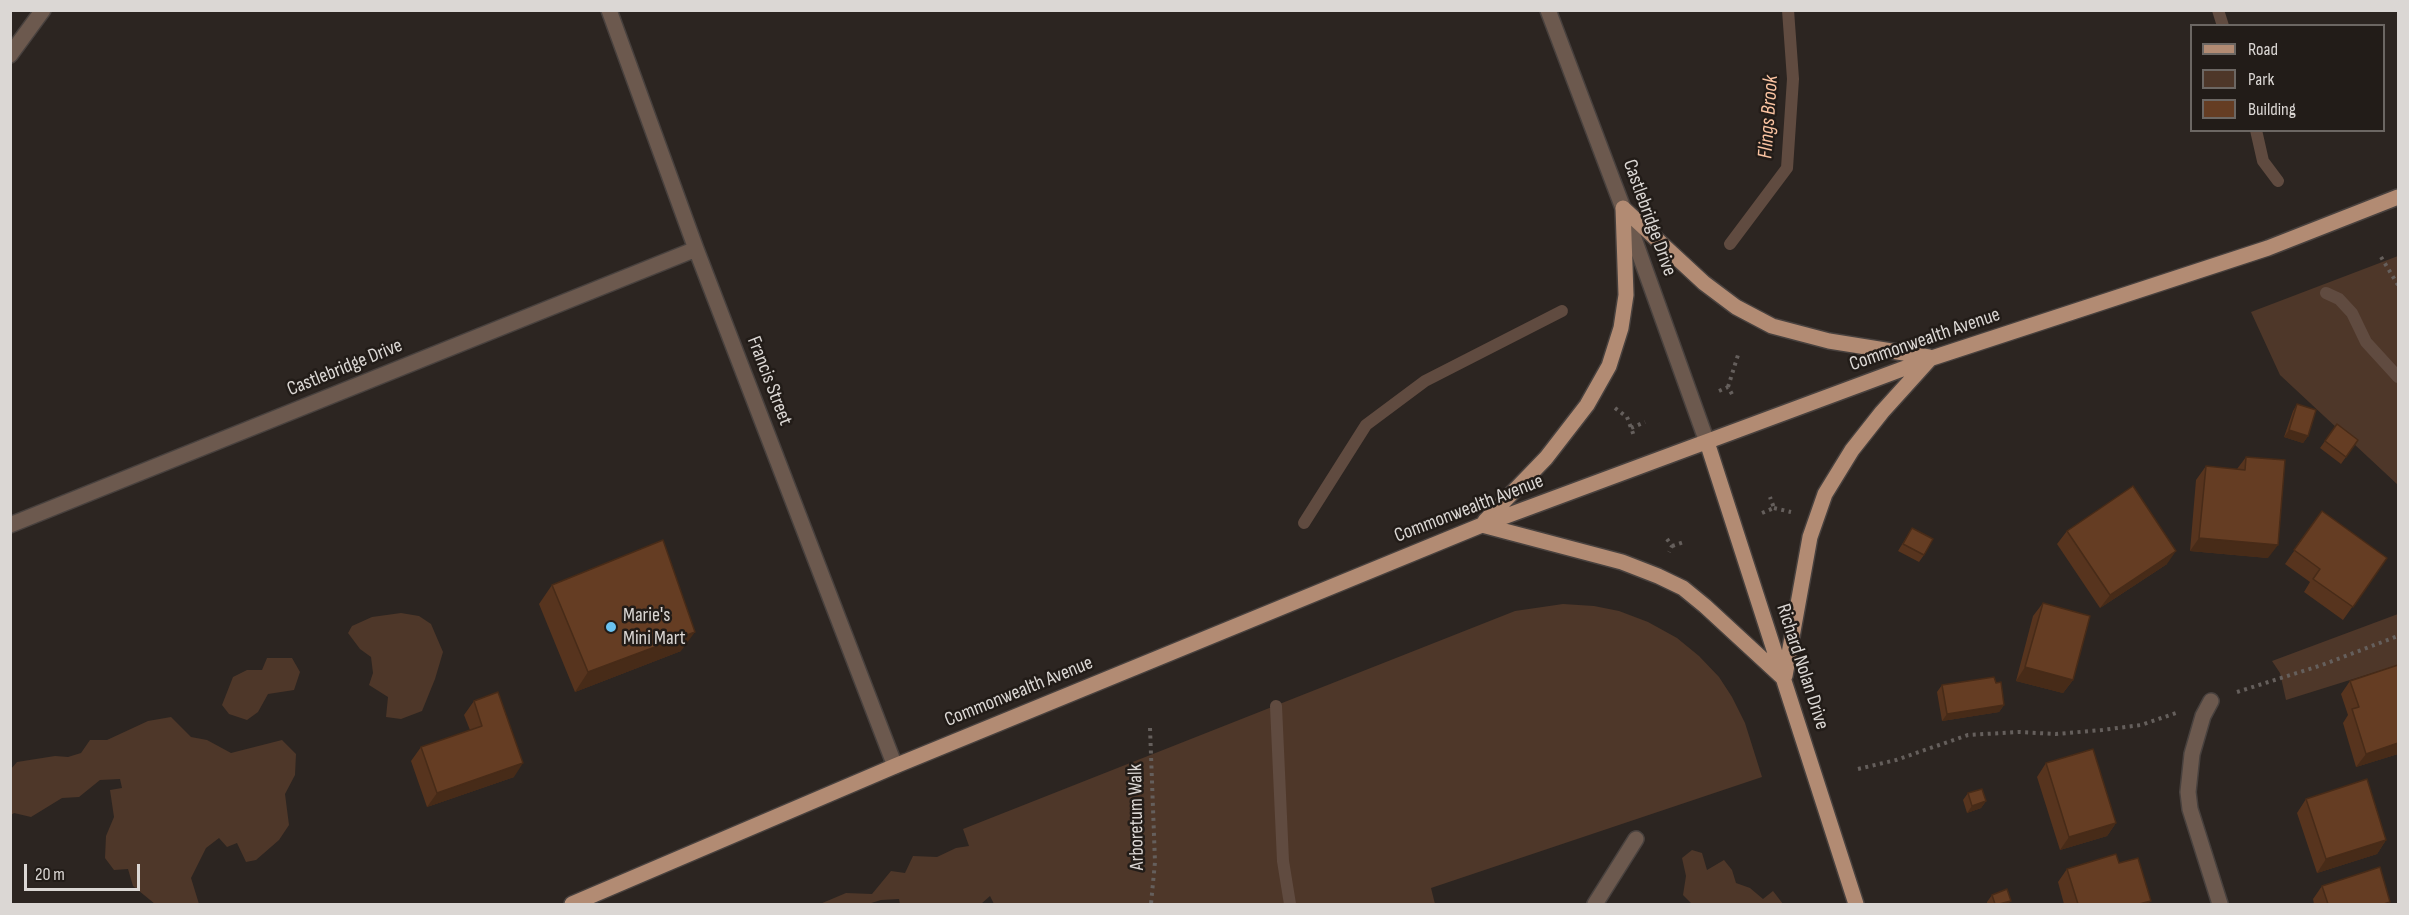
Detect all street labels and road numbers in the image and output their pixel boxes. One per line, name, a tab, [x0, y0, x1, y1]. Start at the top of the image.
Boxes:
street label: Castlebridge Drive	[1617, 156, 1681, 280]
street label: Commonwealth Avenue	[1847, 303, 2003, 377]
street label: Francis Street	[741, 333, 797, 429]
street label: Castlebridge Drive	[284, 334, 406, 402]
street label: Commonwealth Avenue	[1391, 470, 1547, 548]
street label: Richard Nolan Drive	[1770, 601, 1834, 733]
street label: Commonwealth Avenue	[941, 651, 1097, 733]
street label: Arboretum Walk	[1124, 763, 1150, 871]

